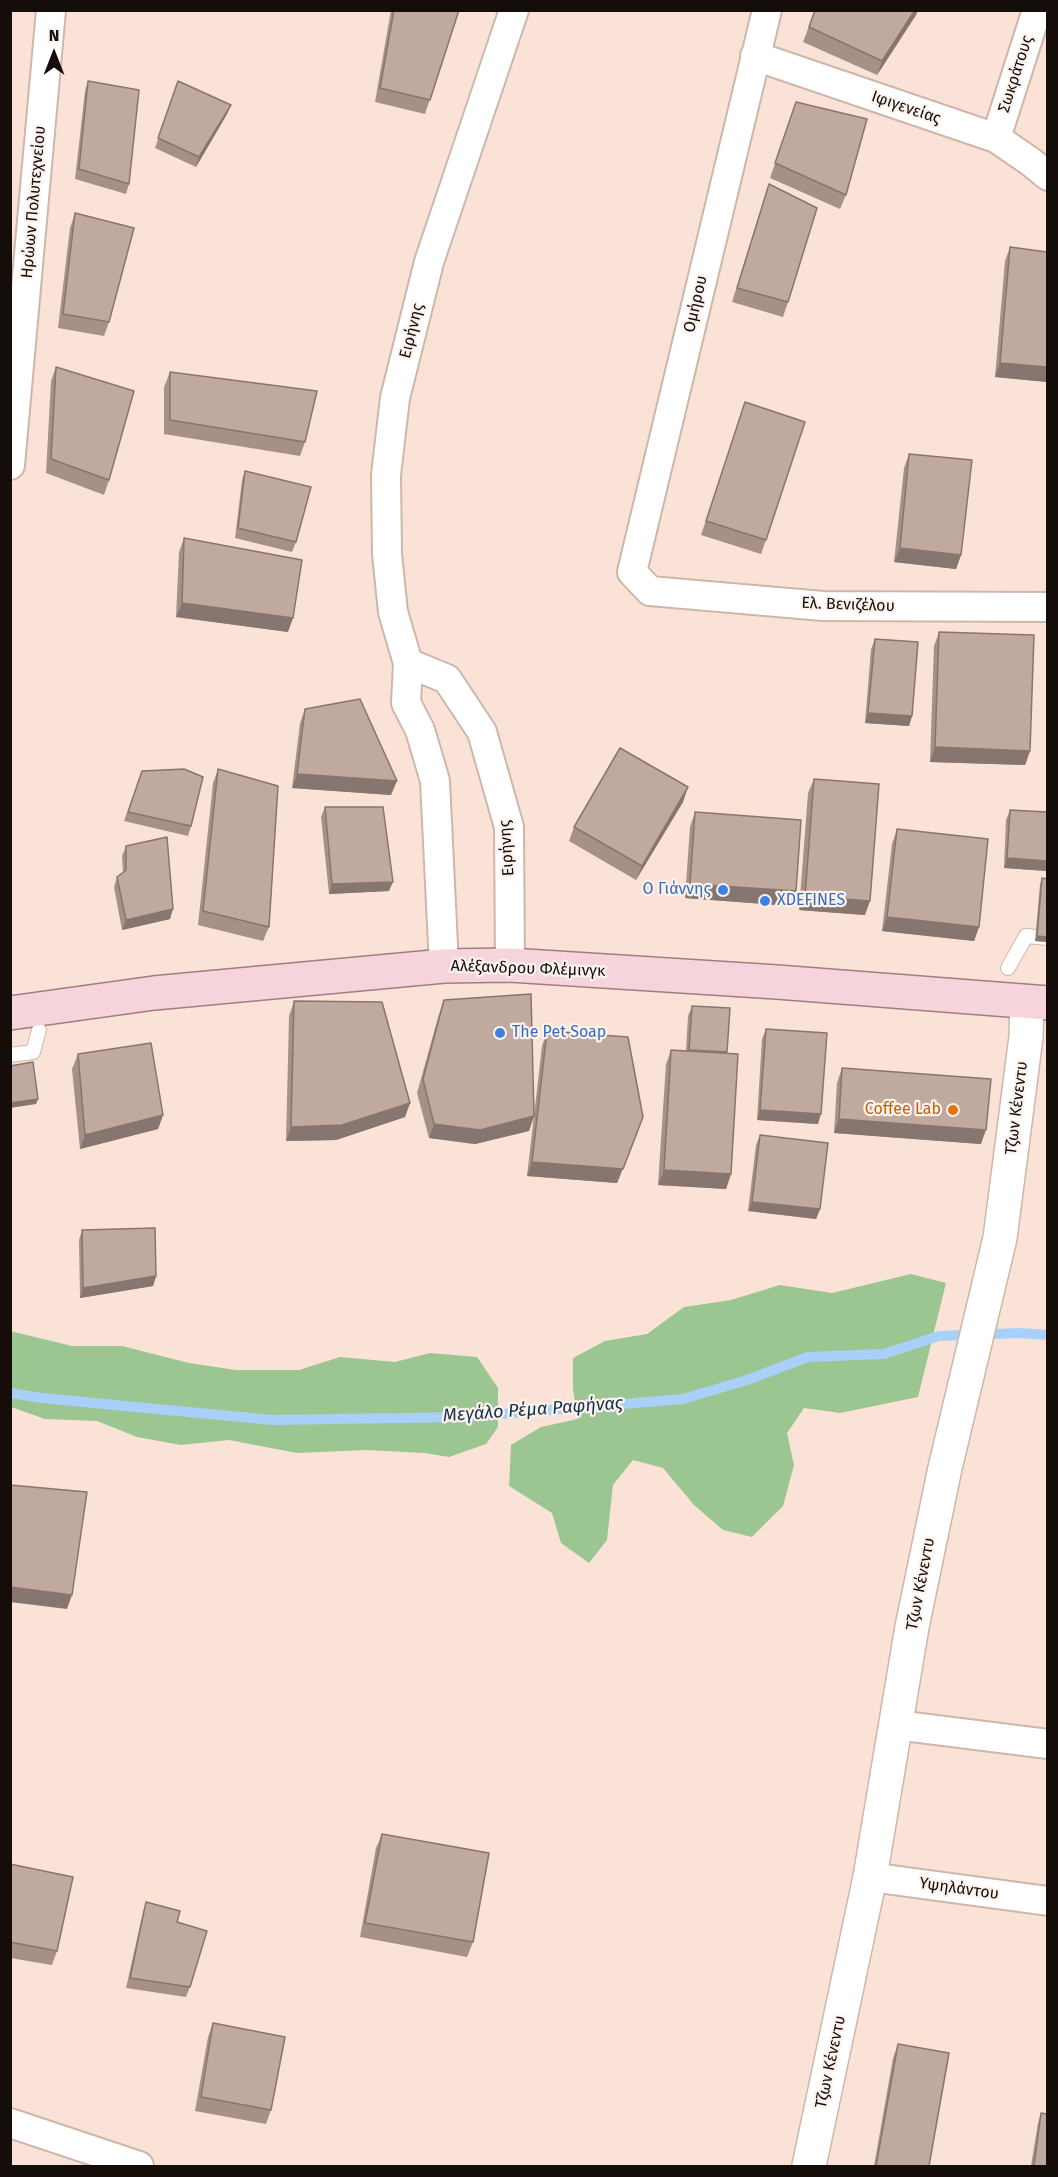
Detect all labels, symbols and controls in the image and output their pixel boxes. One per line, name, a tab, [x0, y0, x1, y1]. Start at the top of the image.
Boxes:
north arrow	[24, 24, 84, 84]
text: N	[49, 26, 59, 45]
street label: Σωκράτους	[995, 33, 1037, 115]
street label: Ιφιγενείας	[869, 87, 943, 129]
street label: Ηρώων Πολυτεχνείου	[18, 125, 50, 279]
street label: Ομήρου	[680, 274, 712, 334]
street label: Ειρήνης	[396, 301, 428, 361]
street label: Ελ. Βενιζέλου	[801, 594, 895, 616]
street label: Ειρήνης	[495, 819, 519, 877]
place label: Ο Γιάννης	[643, 880, 711, 900]
marker: Ο Γιάννης	[716, 883, 730, 897]
place label: XDEFINES	[777, 891, 845, 911]
marker: XDEFINES	[758, 894, 772, 908]
street label: Αλέξανδρου Φλέμινγκ	[450, 957, 606, 981]
place label: The Pet Soap	[512, 1023, 606, 1043]
marker: The Pet Soap	[493, 1026, 507, 1040]
street label: Τζων Κένεντυ	[1002, 1060, 1032, 1156]
place label: Coffee Lab	[865, 1100, 941, 1120]
marker: Coffee Lab	[946, 1103, 960, 1117]
water label: Μεγάλο Ρέμα Ραφήνας	[442, 1393, 624, 1427]
street label: Τζων Κένεντυ	[903, 1536, 939, 1632]
street label: Υψηλάντου	[918, 1874, 1000, 1904]
street label: Τζων Κένεντυ	[812, 2014, 850, 2110]

